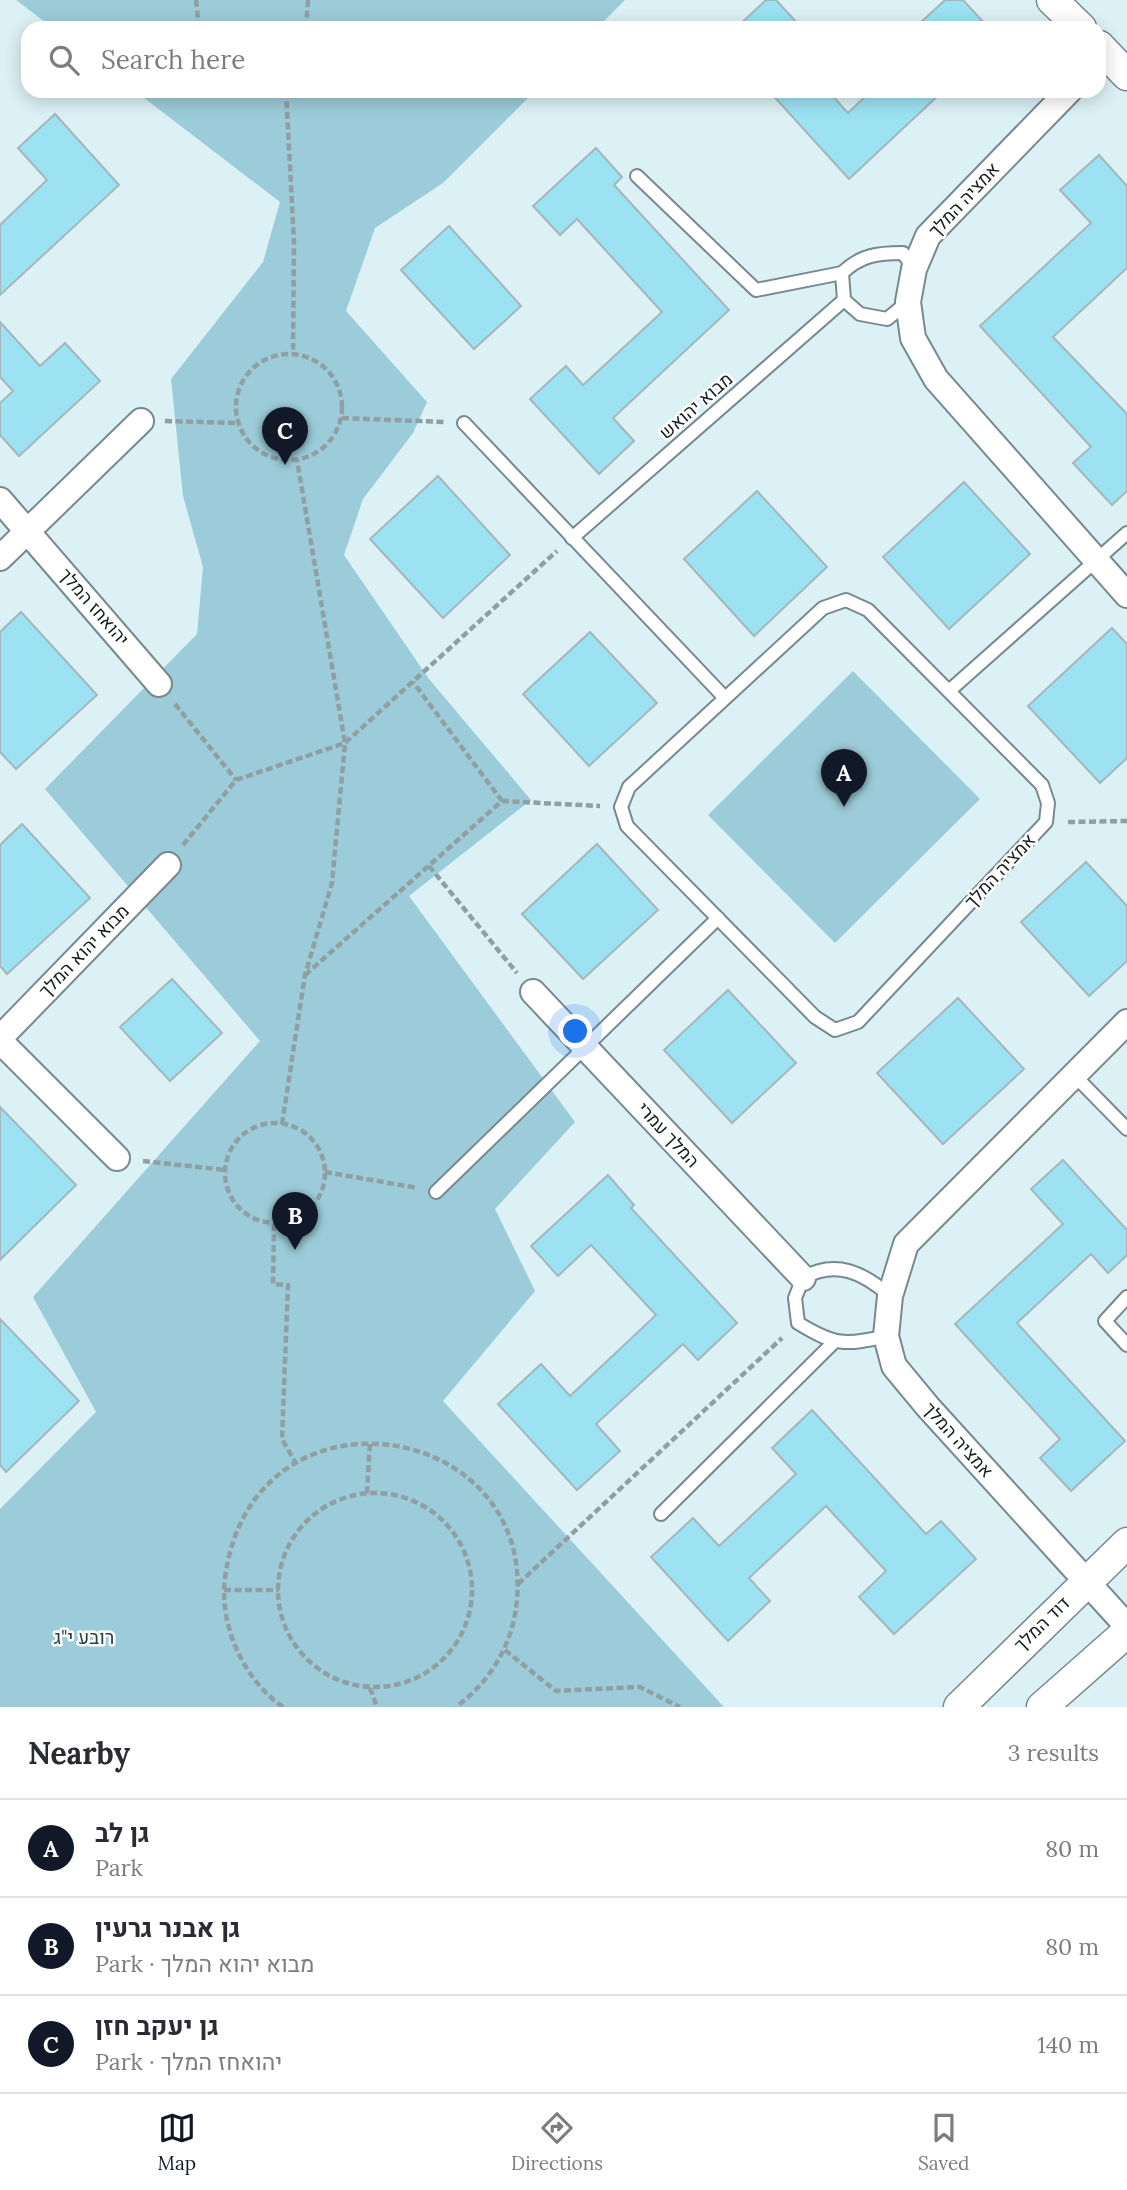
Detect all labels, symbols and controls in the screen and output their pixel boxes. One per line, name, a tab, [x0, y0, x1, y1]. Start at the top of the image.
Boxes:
search box	[21, 21, 1106, 98]
icon: search	[45, 41, 83, 79]
text: Search here	[101, 43, 245, 76]
street label: אמציה המלך	[923, 158, 1004, 242]
street label: מבוא יהואש	[654, 368, 737, 444]
pin: C	[262, 407, 308, 465]
street label: יהואחז המלך	[55, 563, 134, 650]
pin: A	[821, 749, 867, 807]
street label: אמציה המלך	[959, 829, 1040, 913]
street label: מבוא יהוא המלך	[34, 899, 134, 1002]
your location	[558, 1014, 592, 1048]
street label: המלך עמרי	[632, 1097, 704, 1172]
pin: B	[272, 1192, 318, 1250]
street label: אמציה המלך	[918, 1397, 998, 1482]
street label: דוד המלך	[1009, 1591, 1074, 1656]
district label: רובע י"ג	[54, 1625, 114, 1649]
text: Nearby	[28, 1734, 130, 1772]
text: 3 results	[1008, 1738, 1099, 1767]
text: גן לב	[95, 1816, 150, 1849]
text: A	[43, 1834, 59, 1863]
text: 80 m	[1045, 1834, 1099, 1863]
text: Park	[95, 1853, 143, 1882]
text: גן אבנר גרעין	[95, 1911, 241, 1944]
text: B	[43, 1932, 59, 1961]
text: 80 m	[1045, 1932, 1099, 1961]
text: Park · מבוא יהוא המלך	[95, 1949, 314, 1978]
text: גן יעקב חזן	[95, 2009, 219, 2042]
text: C	[43, 2030, 59, 2059]
text: 140 m	[1037, 2030, 1099, 2059]
text: Park · יהואחז המלך	[95, 2047, 282, 2076]
tab: Map	[158, 2109, 196, 2175]
tab: Directions	[511, 2109, 603, 2175]
tab: Saved	[918, 2109, 969, 2175]

